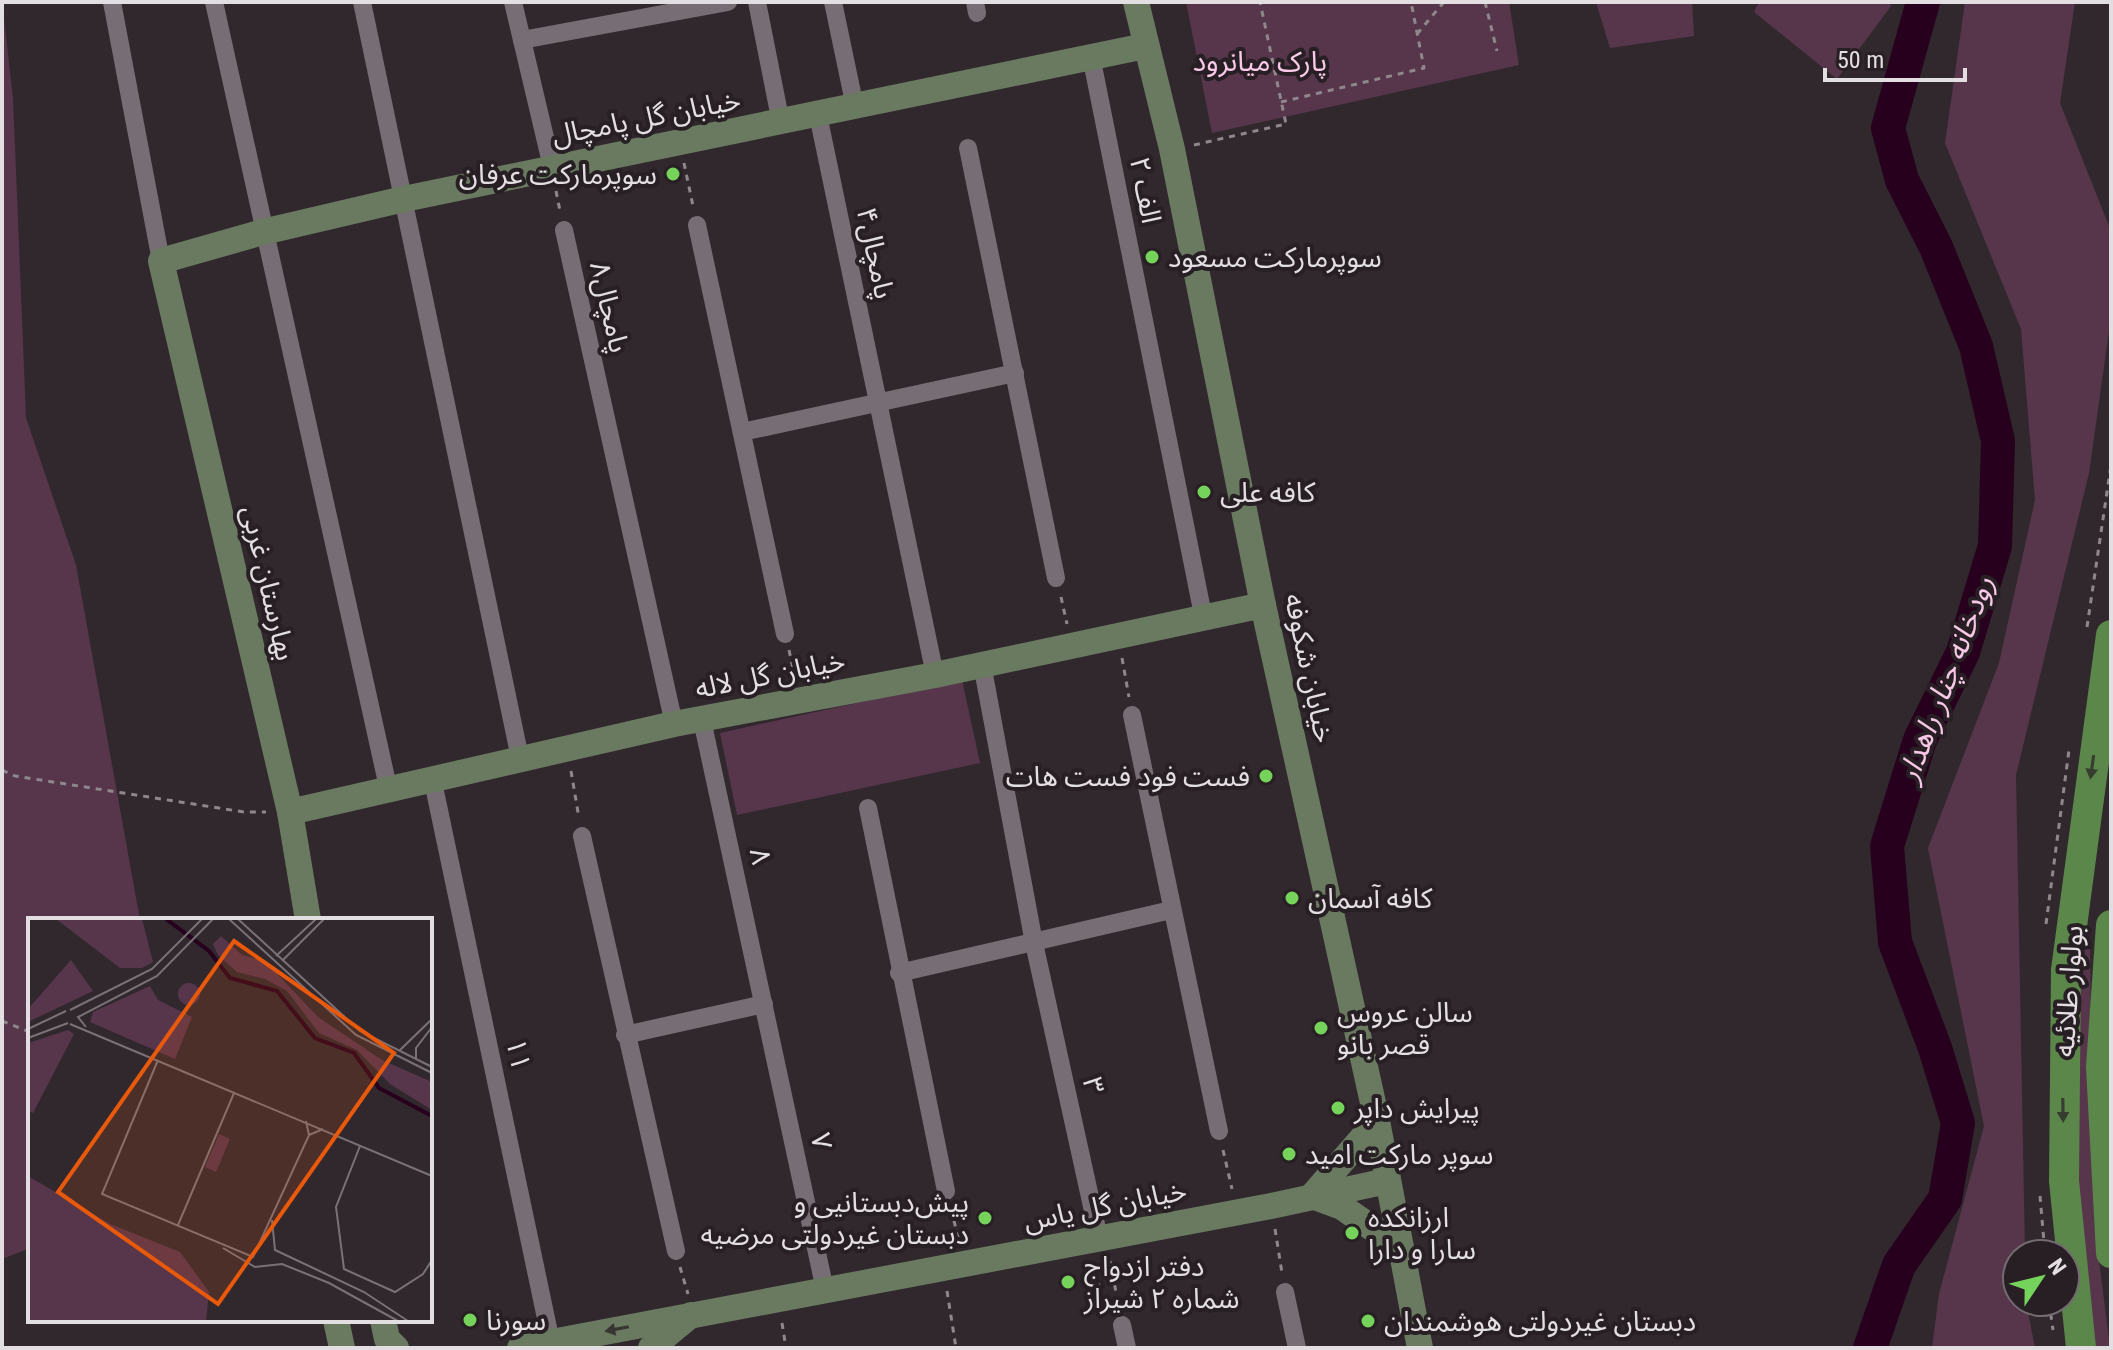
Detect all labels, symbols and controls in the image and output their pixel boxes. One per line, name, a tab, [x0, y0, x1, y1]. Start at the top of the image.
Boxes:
scale bar	[1825, 32, 1965, 82]
park label: پارک میانرود	[1193, 45, 1327, 79]
text: 50 m	[1837, 46, 1884, 74]
street label: خیابان گل پامچال	[549, 83, 743, 153]
street label: ۲ الف	[1123, 154, 1168, 226]
place label: سوپرمارکت عرفان	[459, 158, 657, 192]
marker: سوپرمارکت عرفان	[664, 165, 682, 183]
street label: پامچال۴	[849, 204, 901, 302]
place label: سوپرمارکت مسعود	[1168, 241, 1382, 275]
marker: سوپرمارکت مسعود	[1143, 248, 1161, 266]
street label: پامچال۸	[582, 258, 636, 356]
place label: کافه علی	[1220, 476, 1316, 509]
marker: کافه علی	[1195, 483, 1213, 501]
street label: بهارستان غربی	[235, 502, 302, 664]
water label: رودخانه چنار راهدار	[1889, 571, 2003, 789]
street label: خیابان شکوفه	[1278, 590, 1341, 746]
street label: خیابان گل لاله	[692, 644, 848, 705]
one-way arrow	[2085, 755, 2097, 780]
place label: فست فود فست هات	[1006, 760, 1250, 793]
marker: فست فود فست هات	[1257, 767, 1275, 785]
street label: ۸	[743, 845, 778, 867]
place label: کافه آسمان	[1308, 882, 1433, 915]
marker: کافه آسمان	[1283, 889, 1301, 907]
inset map	[28, 918, 432, 1322]
street label: بولوار طلائیه	[2047, 924, 2090, 1058]
place label: سالن عروس قصر بانو	[1337, 996, 1473, 1061]
marker: سالن عروس قصر بانو	[1312, 1019, 1330, 1037]
street label: ۱۱	[499, 1035, 538, 1073]
street label: ۳	[1076, 1074, 1111, 1096]
place label: پیرایش داپر	[1353, 1092, 1480, 1126]
one-way arrow	[2057, 1098, 2069, 1123]
marker: پیرایش داپر	[1329, 1099, 1347, 1117]
street label: ۷	[804, 1130, 839, 1152]
place label: سوپر مارکت امید	[1305, 1138, 1493, 1172]
marker: سوپر مارکت امید	[1280, 1145, 1298, 1163]
street label: خیابان گل یاس	[1021, 1174, 1189, 1237]
place label: پیش‌دبستانیی و دبستان غیردولتی مرضیه	[700, 1186, 969, 1251]
place label: ارزانکده سارا و دارا	[1368, 1201, 1476, 1266]
marker: پیش‌دبستانیی و دبستان غیردولتی مرضیه	[976, 1209, 994, 1227]
marker: ارزانکده سارا و دارا	[1343, 1224, 1361, 1242]
north arrow	[2001, 1238, 2081, 1318]
place label: دفتر ازدواج شماره ۲ شیراز	[1083, 1250, 1239, 1315]
text: N	[2043, 1254, 2071, 1280]
marker: دفتر ازدواج شماره ۲ شیراز	[1059, 1273, 1077, 1291]
place label: سورنا	[486, 1304, 546, 1337]
place label: دبستان غیردولتی هوشمندان	[1384, 1305, 1696, 1338]
marker: سورنا	[461, 1311, 479, 1329]
marker: دبستان غیردولتی هوشمندان	[1359, 1312, 1377, 1330]
one-way arrow	[604, 1323, 629, 1335]

